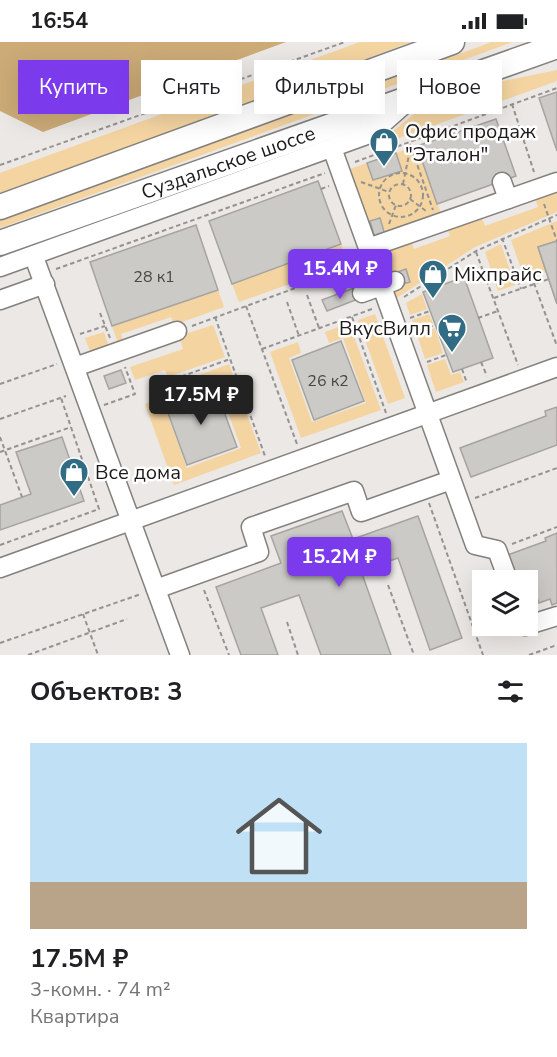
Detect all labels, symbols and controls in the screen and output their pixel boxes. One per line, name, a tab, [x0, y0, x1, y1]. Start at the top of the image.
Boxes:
text: 16:54	[30, 6, 88, 36]
chip: Купить	[18, 60, 129, 114]
chip: Снять	[141, 60, 242, 114]
chip: Фильтры	[254, 60, 385, 114]
chip: Новое	[397, 60, 502, 114]
place label: Офис продаж "Эталон"	[405, 118, 536, 168]
street label: Суздальское шоссе	[138, 120, 319, 206]
shop icon: Офис продаж "Эталон"	[368, 126, 400, 168]
pin: 15.4M ₽	[285, 249, 395, 300]
text: 15.4M ₽	[302, 255, 378, 282]
shop icon: Mixпрайс	[417, 258, 449, 300]
place label: Mixпрайс	[454, 261, 542, 288]
house number: 28 к1	[133, 266, 175, 288]
supermarket icon: ВкусВилл	[436, 312, 468, 354]
place label: ВкусВилл	[339, 315, 431, 342]
house number: 26 к2	[307, 370, 349, 392]
pin: 17.5M ₽	[146, 375, 256, 426]
text: 17.5M ₽	[163, 381, 239, 408]
shop icon: Все дома	[58, 456, 90, 498]
place label: Все дома	[95, 459, 181, 486]
pin: 15.2M ₽	[284, 537, 394, 588]
text: 15.2M ₽	[301, 543, 377, 570]
map controls	[472, 570, 538, 636]
button: layers	[472, 570, 538, 636]
text: Объектов: 3	[30, 674, 183, 709]
icon: filters	[494, 675, 527, 708]
icon: home	[225, 782, 333, 890]
text: 17.5M ₽	[30, 941, 128, 976]
text: 3-комн. · 74 m²	[30, 976, 171, 1003]
text: Квартира	[30, 1003, 120, 1030]

